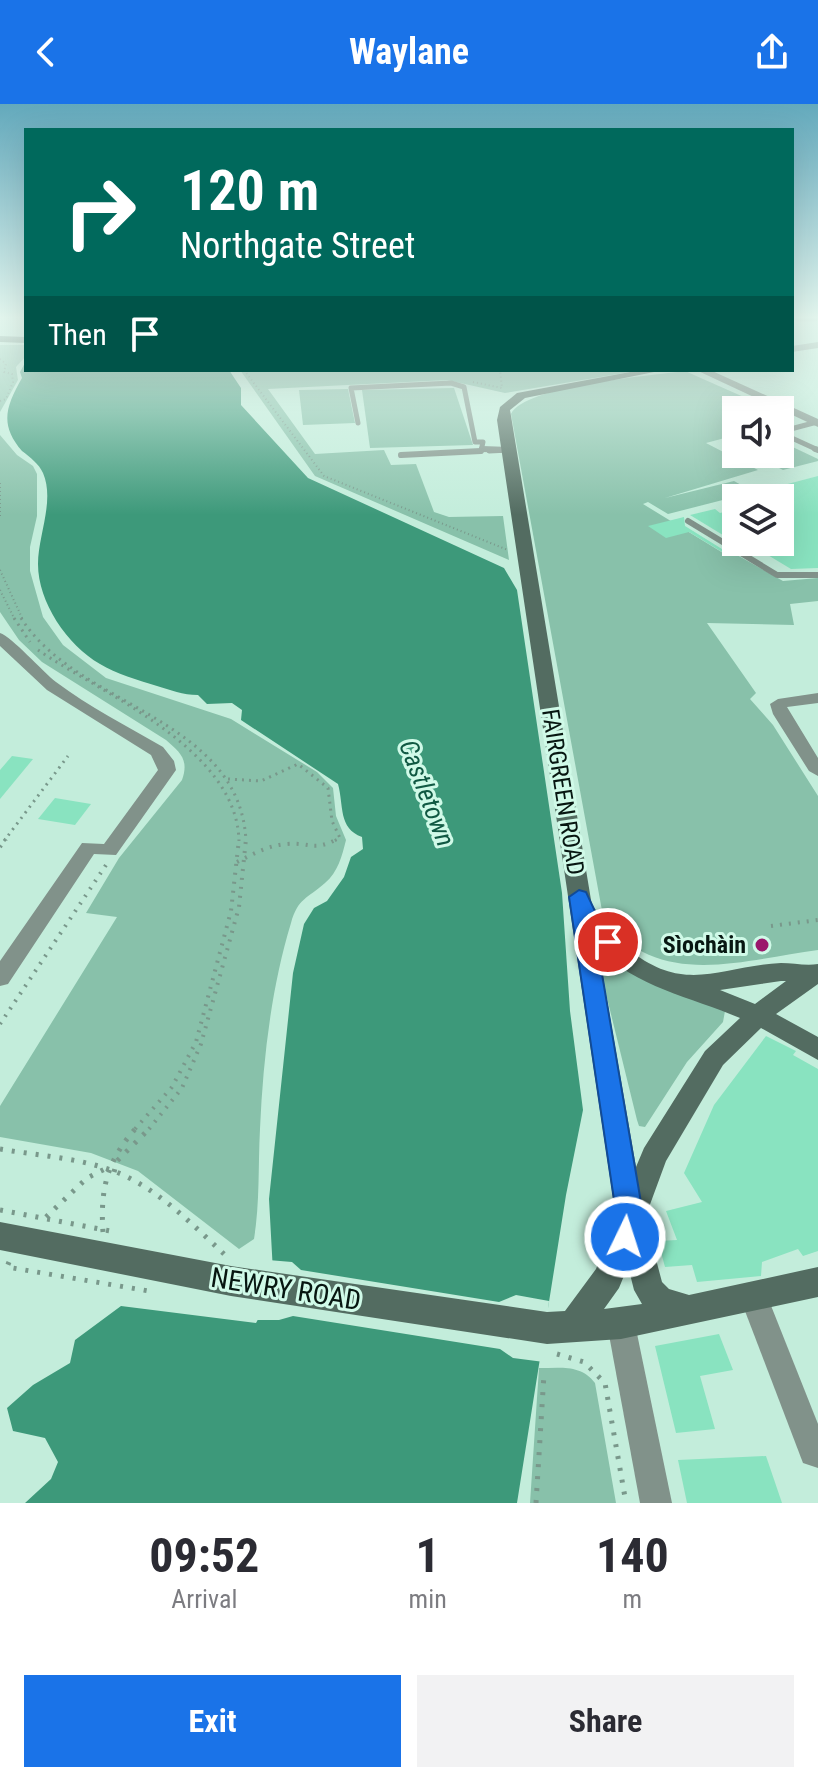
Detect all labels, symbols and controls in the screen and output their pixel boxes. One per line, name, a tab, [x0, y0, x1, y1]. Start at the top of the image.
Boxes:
icon: back	[24, 30, 68, 74]
icon: share	[750, 30, 794, 74]
text: Waylane	[349, 31, 469, 73]
text: 120 m	[180, 158, 319, 224]
icon: right	[48, 160, 152, 264]
text: Northgate Street	[180, 225, 415, 267]
icon: arrive	[123, 312, 167, 356]
text: Then	[48, 317, 107, 352]
map controls	[722, 396, 794, 556]
button: sound	[722, 396, 794, 468]
button: layers	[722, 484, 794, 556]
street label: FAIRGREEN ROAD	[536, 707, 590, 877]
water label: Castletown	[393, 736, 461, 850]
pin	[574, 908, 642, 976]
icon: arrive	[586, 920, 630, 964]
place label: Sìochàin	[663, 931, 746, 959]
marker: Sìochàin	[753, 936, 771, 954]
position arrow	[583, 1195, 667, 1279]
street label: NEWRY ROAD	[209, 1261, 363, 1317]
text: 09:52	[149, 1527, 259, 1584]
text: 1	[416, 1527, 440, 1584]
text: 140	[596, 1527, 669, 1584]
text: Arrival	[171, 1584, 237, 1614]
text: min	[409, 1584, 447, 1614]
text: m	[623, 1584, 642, 1614]
button: Exit	[24, 1675, 401, 1767]
button: Share	[417, 1675, 794, 1767]

